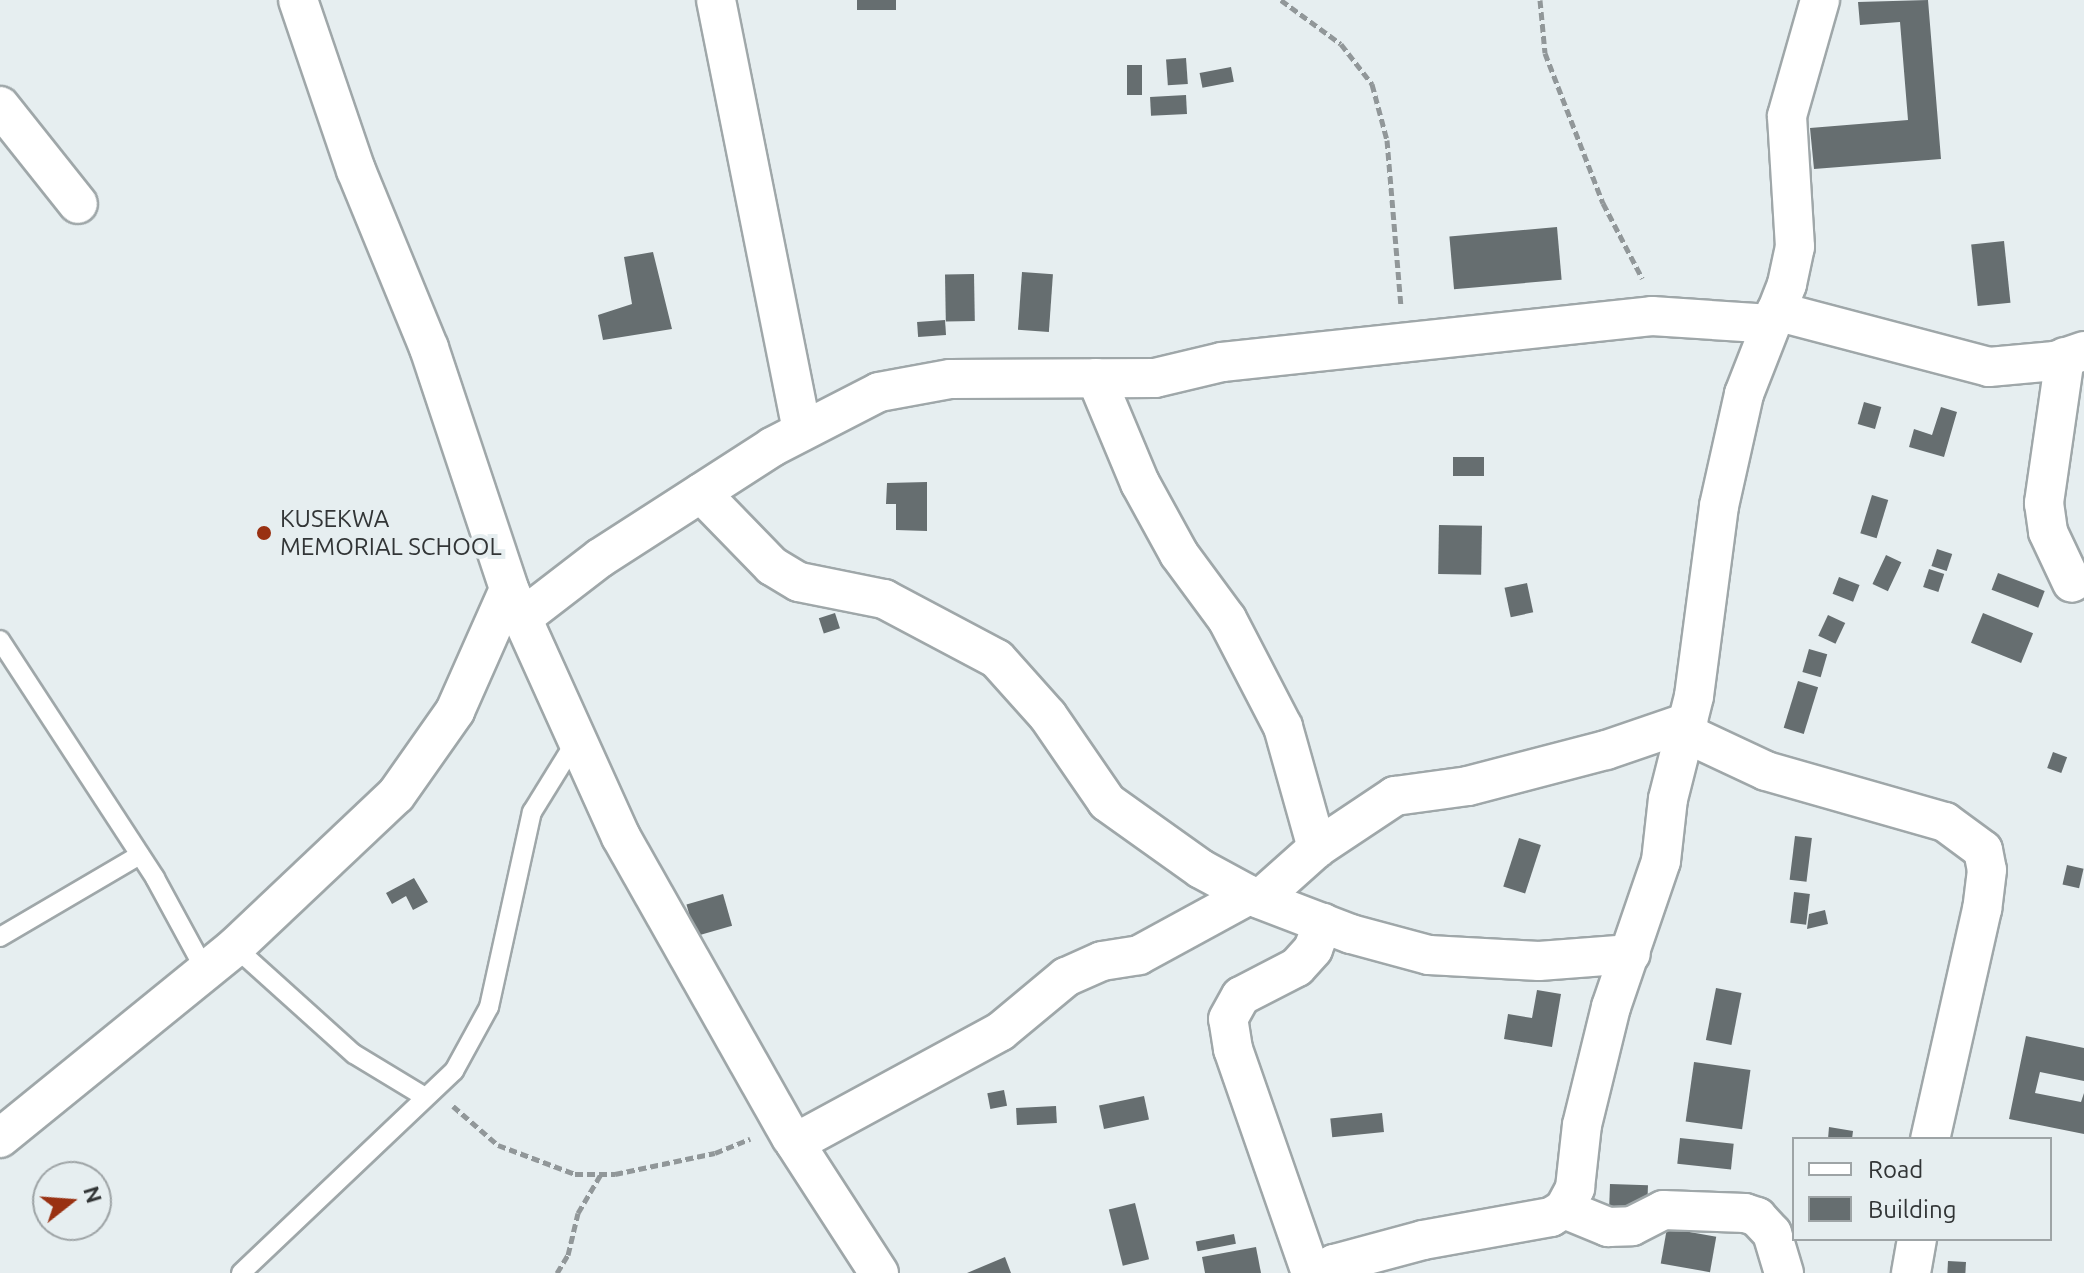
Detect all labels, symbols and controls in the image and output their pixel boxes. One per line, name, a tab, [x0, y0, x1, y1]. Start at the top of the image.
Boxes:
place label: KUSEKWA MEMORIAL SCHOOL	[280, 505, 502, 561]
marker: KUSEKWA MEMORIAL SCHOOL	[255, 524, 273, 542]
legend	[1792, 1137, 2052, 1241]
text: Road	[1868, 1156, 1923, 1183]
north arrow	[32, 1161, 112, 1241]
text: N	[79, 1183, 108, 1206]
text: Building	[1868, 1196, 1956, 1223]

